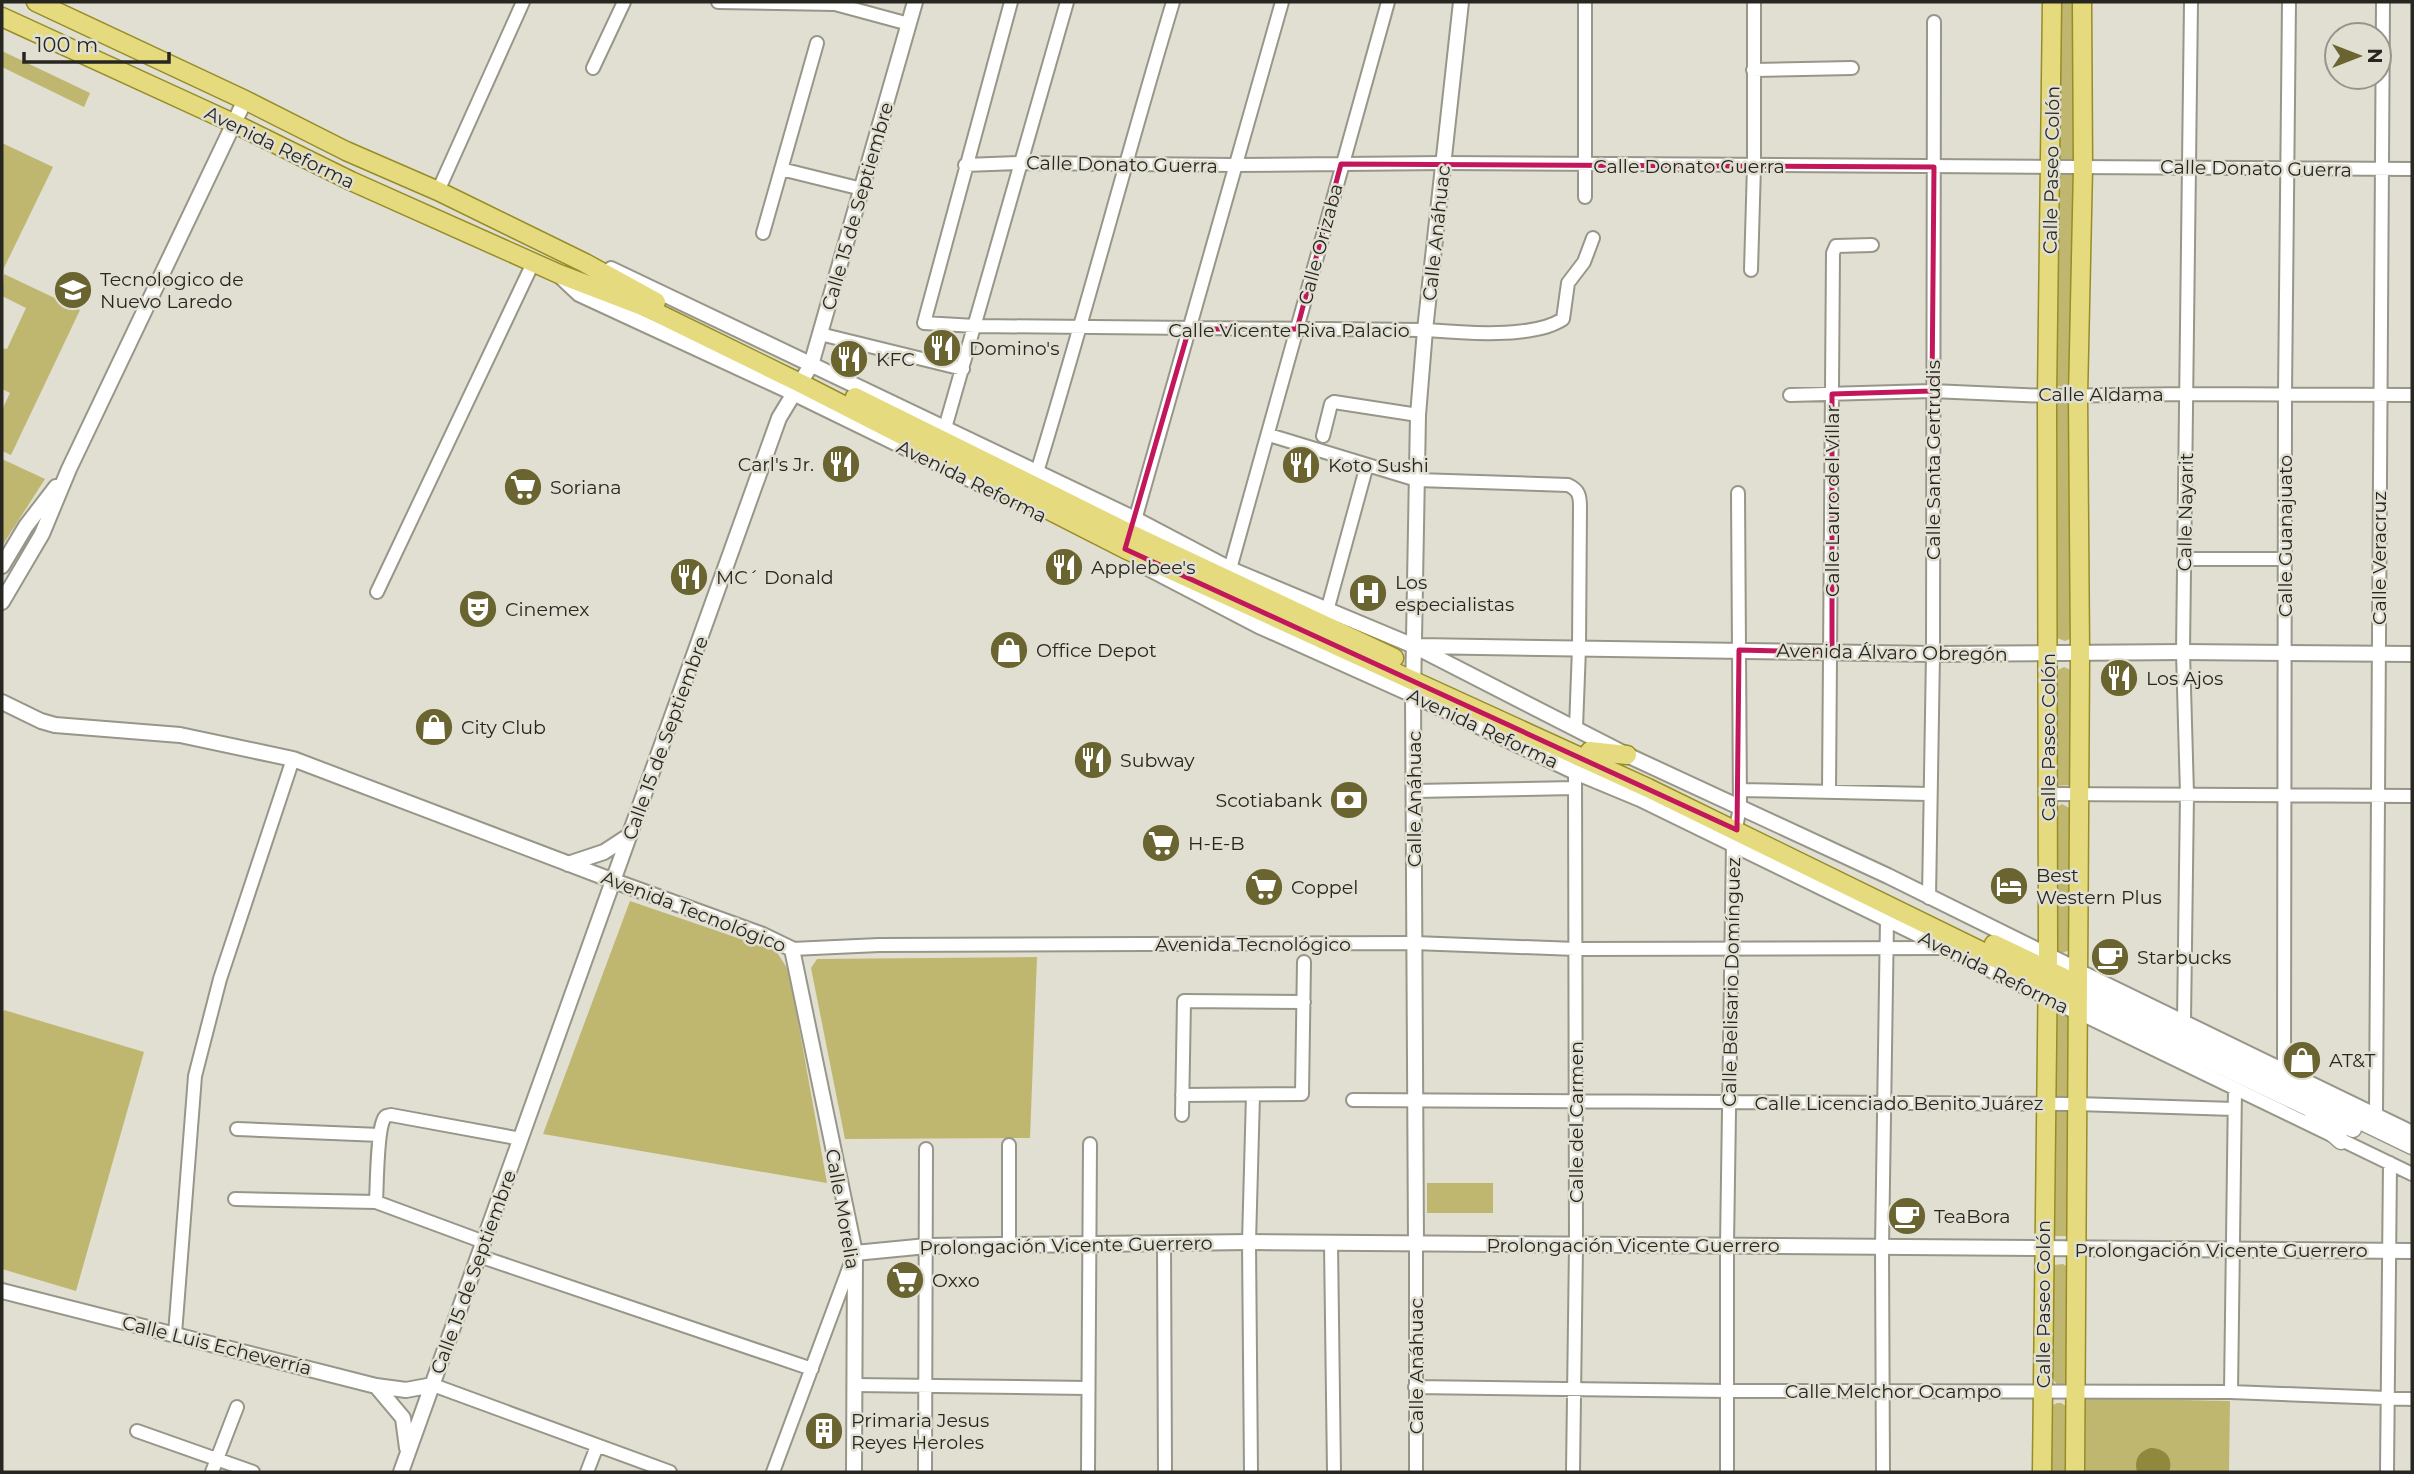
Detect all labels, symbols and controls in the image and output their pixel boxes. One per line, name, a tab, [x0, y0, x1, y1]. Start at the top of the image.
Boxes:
scale bar	[24, 21, 170, 65]
north arrow	[2323, 21, 2393, 91]
text: 100 m	[35, 32, 98, 57]
text: N	[2363, 48, 2386, 64]
street label: Calle Paseo Colón	[2039, 86, 2064, 254]
street label: Calle 15 de Septiembre	[817, 99, 898, 313]
street label: Avenida Reforma	[201, 101, 358, 194]
street label: Calle Donato Guerra	[1026, 151, 1218, 178]
street label: Calle Donato Guerra	[1593, 155, 1785, 178]
street label: Calle Donato Guerra	[2160, 155, 2352, 182]
street label: Calle Anáhuac	[1418, 164, 1455, 302]
street label: Calle Orizaba	[1293, 181, 1348, 307]
place label: Tecnologico de Nuevo Laredo	[100, 268, 244, 313]
school or university icon: Tecnologico de Nuevo Laredo	[52, 269, 94, 311]
street label: Calle Vicente Riva Palacio	[1168, 319, 1410, 342]
restaurant icon: Domino's	[921, 327, 963, 369]
place label: Domino's	[969, 337, 1059, 360]
restaurant icon: KFC	[828, 338, 870, 380]
place label: KFC	[876, 348, 915, 371]
street label: Calle Santa Gertrudis	[1922, 360, 1945, 560]
street label: Calle Aldama	[2038, 383, 2164, 406]
street label: Calle Lauro del Villar	[1821, 405, 1844, 597]
street label: Avenida Reforma	[893, 435, 1050, 528]
restaurant icon: Carl's Jr.	[820, 443, 862, 485]
restaurant icon: Koto Sushi	[1280, 444, 1322, 486]
street label: Calle Nayarit	[2173, 452, 2198, 572]
place label: Carl's Jr.	[738, 453, 814, 476]
place label: Koto Sushi	[1328, 454, 1429, 477]
street label: Calle Guanajuato	[2274, 455, 2297, 617]
supermarket icon: Soriana	[502, 466, 544, 508]
place label: Soriana	[550, 476, 621, 499]
street label: Calle Veracruz	[2368, 491, 2391, 625]
restaurant icon: Applebee's	[1043, 546, 1085, 588]
restaurant icon: MC´ Donald	[668, 556, 710, 598]
place label: Applebee's	[1091, 556, 1195, 579]
place label: MC´ Donald	[716, 566, 834, 589]
place label: Los especialistas	[1395, 571, 1514, 616]
hospital icon: Los especialistas	[1347, 572, 1389, 614]
theatre icon: Cinemex	[457, 588, 499, 630]
place label: Cinemex	[505, 598, 589, 621]
shop icon: Office Depot	[988, 629, 1030, 671]
street label: Calle 15 de Septiembre	[618, 633, 713, 843]
place label: Office Depot	[1036, 639, 1157, 662]
street label: Avenida Álvaro Obregón	[1776, 639, 2008, 666]
street label: Calle Paseo Colón	[2037, 653, 2060, 821]
restaurant icon: Los Ajos	[2098, 657, 2140, 699]
place label: Los Ajos	[2146, 667, 2223, 690]
street label: Avenida Reforma	[1404, 683, 1562, 774]
shop icon: City Club	[413, 706, 455, 748]
place label: City Club	[461, 716, 546, 739]
street label: Calle Anáhuac	[1403, 731, 1426, 867]
restaurant icon: Subway	[1072, 739, 1114, 781]
place label: Subway	[1120, 749, 1195, 772]
bank icon: Scotiabank	[1328, 779, 1370, 821]
place label: Scotiabank	[1216, 789, 1323, 812]
supermarket icon: H-E-B	[1140, 822, 1182, 864]
place label: H-E-B	[1188, 832, 1245, 855]
street label: Calle Belisario Domínguez	[1718, 857, 1745, 1107]
place label: Best Western Plus	[2036, 864, 2162, 909]
hotel icon: Best Western Plus	[1988, 865, 2030, 907]
street label: Avenida Tecnológico	[598, 866, 790, 957]
supermarket icon: Coppel	[1243, 866, 1285, 908]
place label: Coppel	[1291, 876, 1358, 899]
street label: Avenida Reforma	[1915, 926, 2072, 1019]
street label: Avenida Tecnológico	[1155, 933, 1351, 956]
cafe icon: Starbucks	[2089, 936, 2131, 978]
place label: Starbucks	[2137, 946, 2231, 969]
shop icon: AT&T	[2281, 1039, 2323, 1081]
street label: Calle del Carmen	[1565, 1041, 1588, 1203]
place label: AT&T	[2329, 1049, 2375, 1072]
street label: Calle Licenciado Benito Juárez	[1755, 1092, 2043, 1115]
street label: Calle Morelia	[821, 1147, 864, 1271]
street label: Calle 15 de Septiembre	[426, 1167, 521, 1377]
cafe icon: TeaBora	[1886, 1195, 1928, 1237]
place label: TeaBora	[1934, 1205, 2011, 1228]
street label: Calle Paseo Colón	[2032, 1220, 2055, 1388]
street label: Prolongación Vicente Guerrero	[919, 1231, 1213, 1260]
street label: Prolongación Vicente Guerrero	[1486, 1234, 1780, 1257]
street label: Prolongación Vicente Guerrero	[2074, 1239, 2368, 1262]
supermarket icon: Oxxo	[884, 1259, 926, 1301]
place label: Oxxo	[932, 1269, 980, 1292]
street label: Calle Anáhuac	[1405, 1298, 1428, 1434]
street label: Calle Luis Echeverría	[120, 1311, 314, 1380]
street label: Calle Melchor Ocampo	[1785, 1380, 2001, 1403]
place label: Primaria Jesus Reyes Heroles	[851, 1409, 989, 1454]
building icon: Primaria Jesus Reyes Heroles	[803, 1410, 845, 1452]

